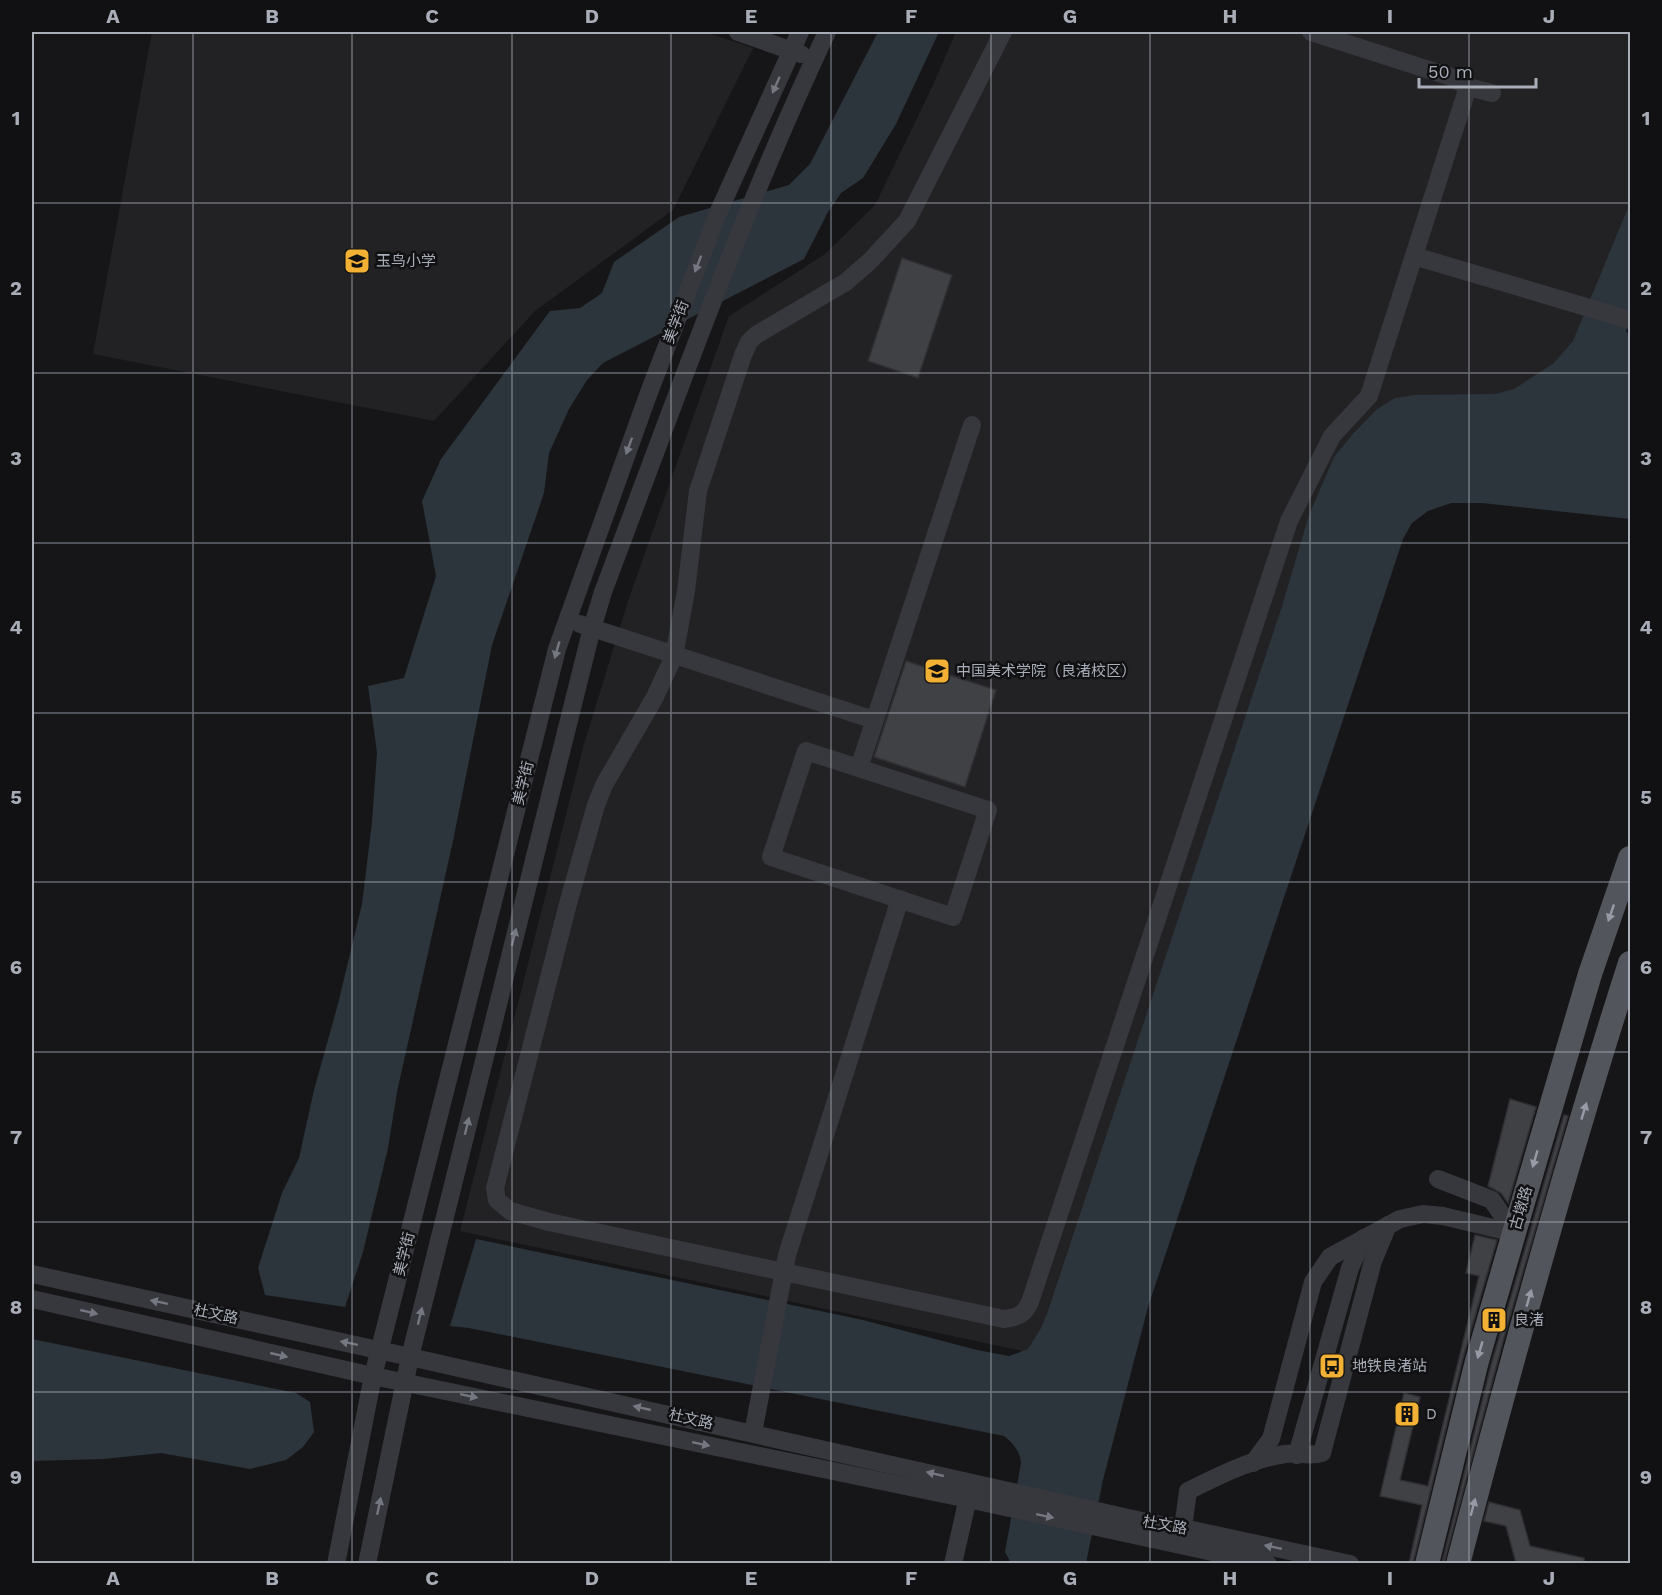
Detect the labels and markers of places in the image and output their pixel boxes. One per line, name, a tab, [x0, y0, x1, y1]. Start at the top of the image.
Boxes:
school or university icon: 玉鸟小学	[342, 246, 372, 276]
place label: 玉鸟小学	[376, 252, 436, 270]
school or university icon: 中国美术学院（良渚校区）	[922, 656, 952, 686]
place label: 中国美术学院（良渚校区）	[956, 662, 1136, 680]
building icon: 良渚	[1479, 1305, 1509, 1335]
place label: 良渚	[1514, 1311, 1544, 1329]
bus stop icon: 地铁良渚站	[1317, 1351, 1347, 1381]
place label: 地铁良渚站	[1352, 1357, 1427, 1375]
building icon: D	[1392, 1399, 1422, 1429]
place label: D	[1426, 1405, 1437, 1423]

